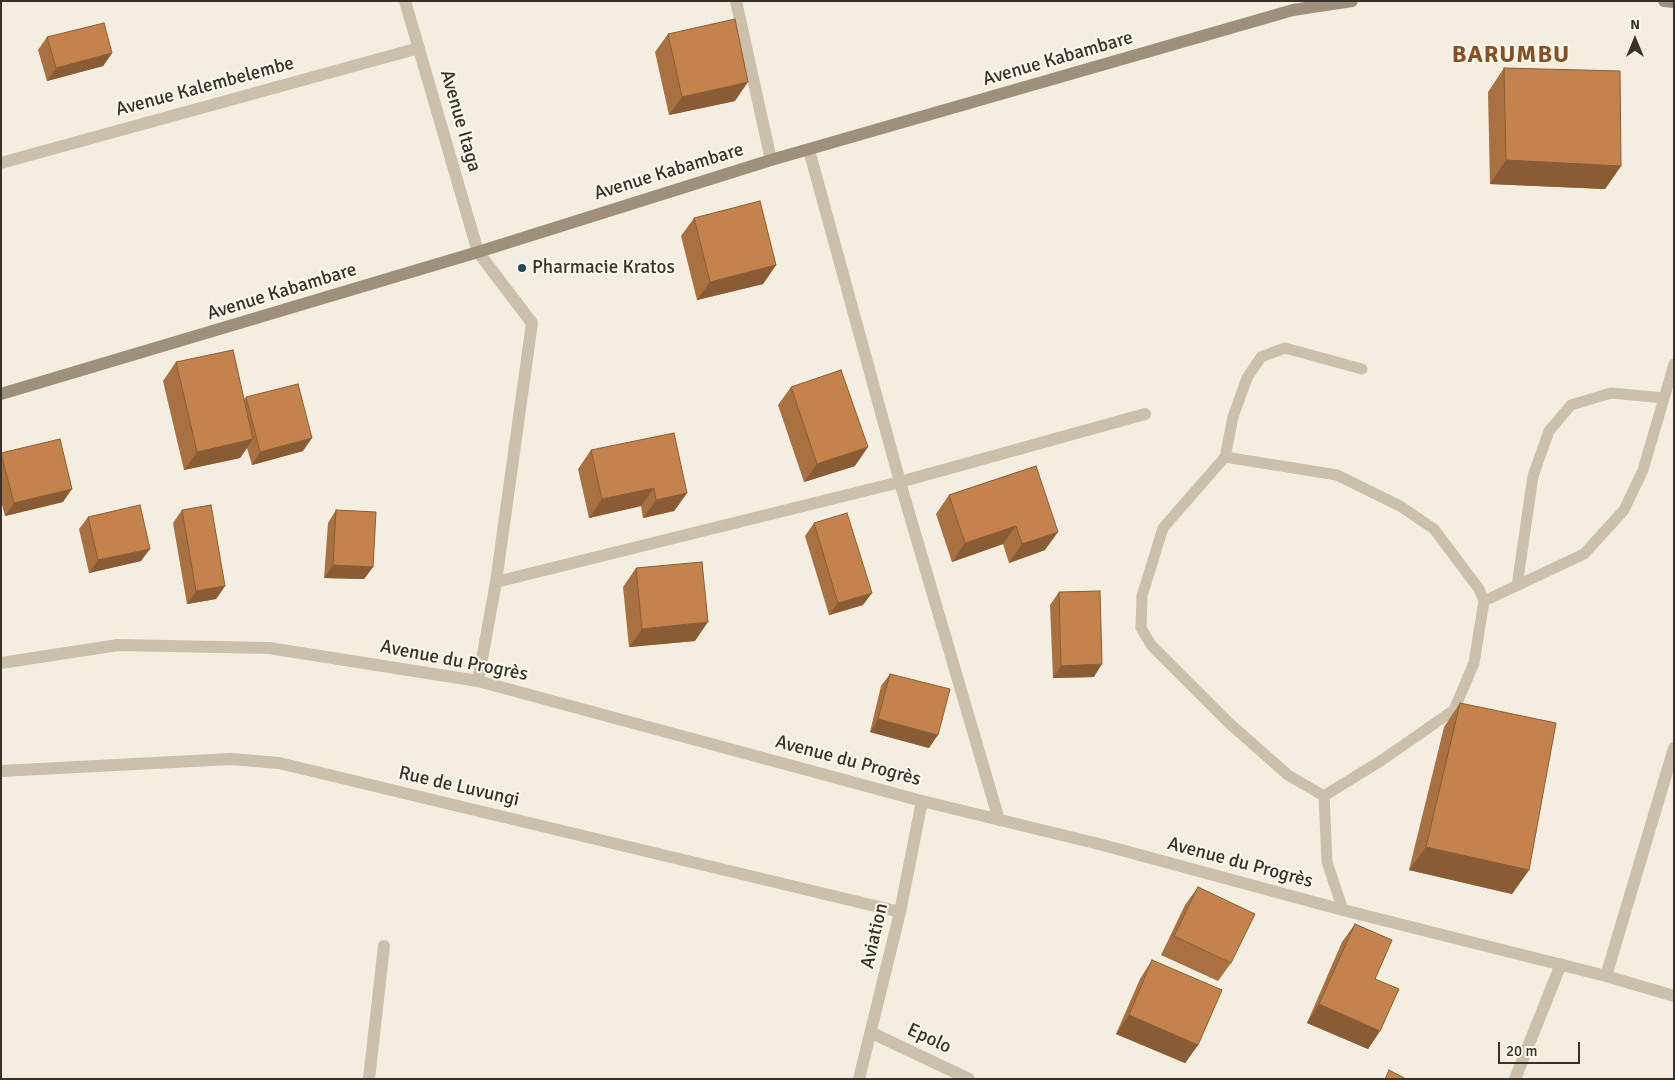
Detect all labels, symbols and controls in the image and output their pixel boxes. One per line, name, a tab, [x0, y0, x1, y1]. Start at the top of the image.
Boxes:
north arrow	[1610, 15, 1660, 65]
text: N	[1630, 16, 1640, 33]
street label: Avenue Kabambare	[980, 27, 1136, 91]
district label: BARUMBU	[1451, 42, 1571, 70]
street label: Avenue Kalembelembe	[113, 52, 297, 122]
street label: Avenue Itaga	[435, 67, 485, 175]
street label: Avenue Kabambare	[591, 138, 747, 206]
place label: Pharmacie Kratos	[532, 257, 675, 279]
street label: Avenue Kabambare	[204, 258, 360, 326]
marker: Pharmacie Kratos	[516, 262, 528, 274]
street label: Avenue du Progrès	[378, 636, 530, 686]
street label: Avenue du Progrès	[773, 731, 923, 791]
street label: Rue de Luvungi	[396, 762, 522, 812]
street label: Avenue du Progrès	[1165, 833, 1315, 893]
street label: Aviation	[856, 901, 894, 971]
street label: Epolo	[903, 1019, 955, 1059]
scale bar	[1500, 1032, 1582, 1064]
text: 20 m	[1506, 1042, 1537, 1060]

